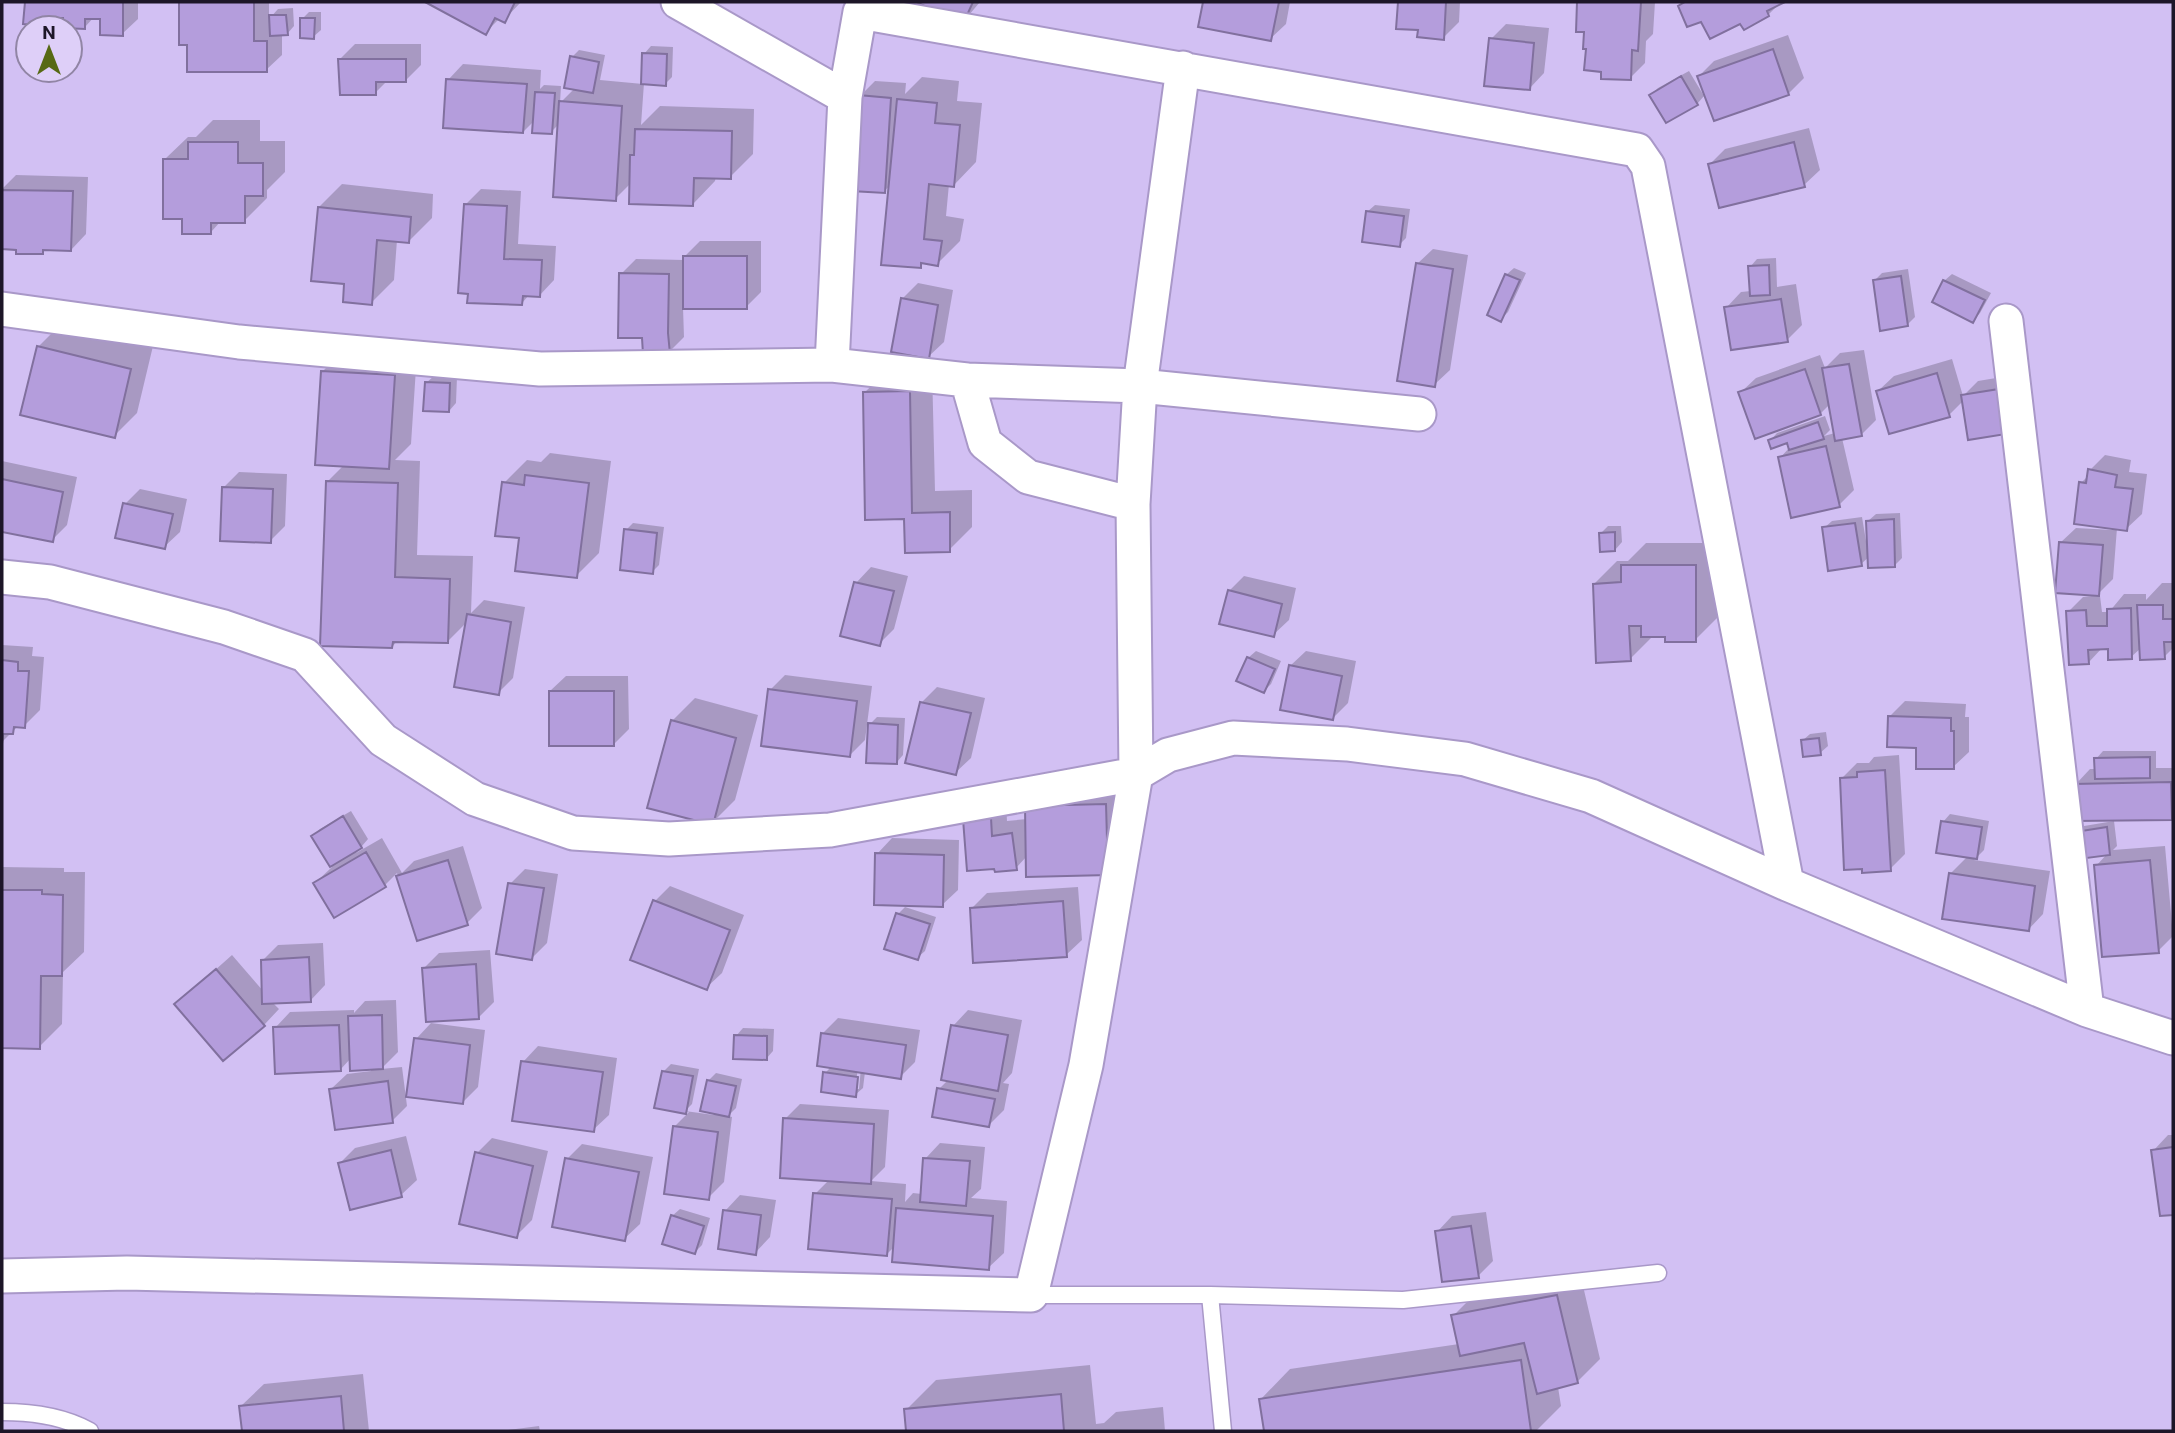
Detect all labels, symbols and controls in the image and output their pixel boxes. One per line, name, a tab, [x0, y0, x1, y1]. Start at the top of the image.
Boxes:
north arrow	[14, 14, 84, 84]
text: N	[42, 21, 56, 44]

